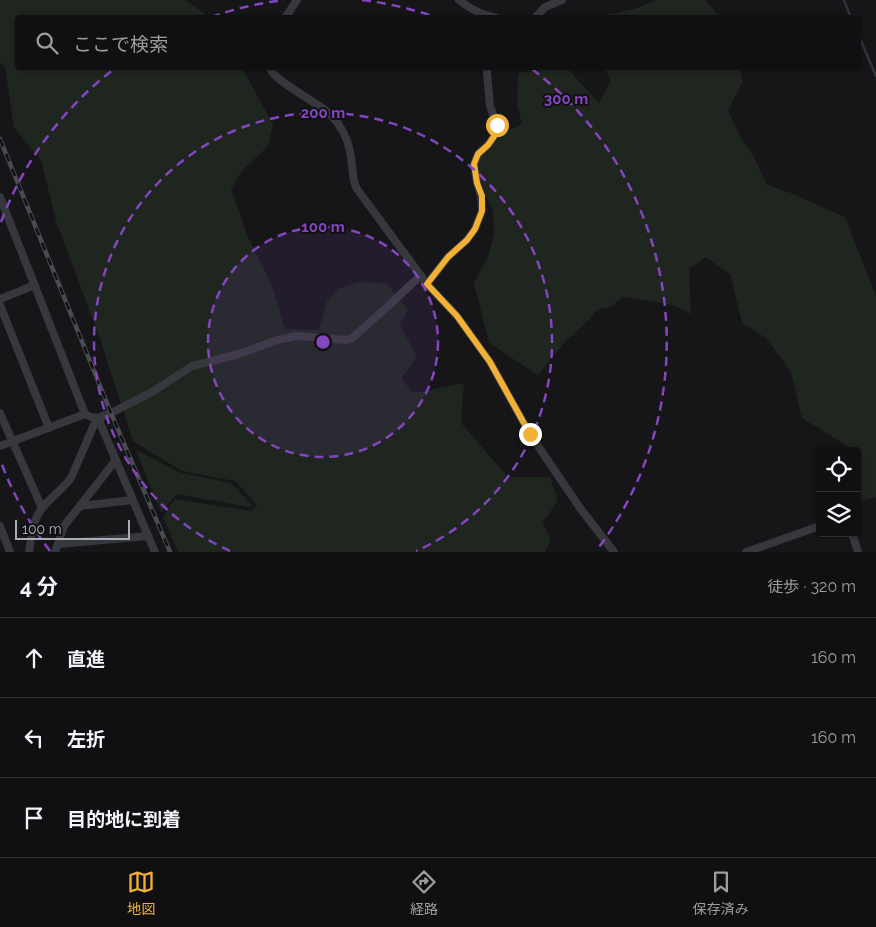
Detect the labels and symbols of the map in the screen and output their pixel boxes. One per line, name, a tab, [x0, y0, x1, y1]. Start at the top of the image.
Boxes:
text: 300 m	[544, 90, 588, 108]
text: 200 m	[301, 104, 345, 122]
route start	[486, 114, 509, 137]
text: 100 m	[301, 218, 345, 236]
centre of rings	[314, 333, 332, 351]
route end	[519, 423, 542, 446]
scale bar	[15, 517, 130, 540]

